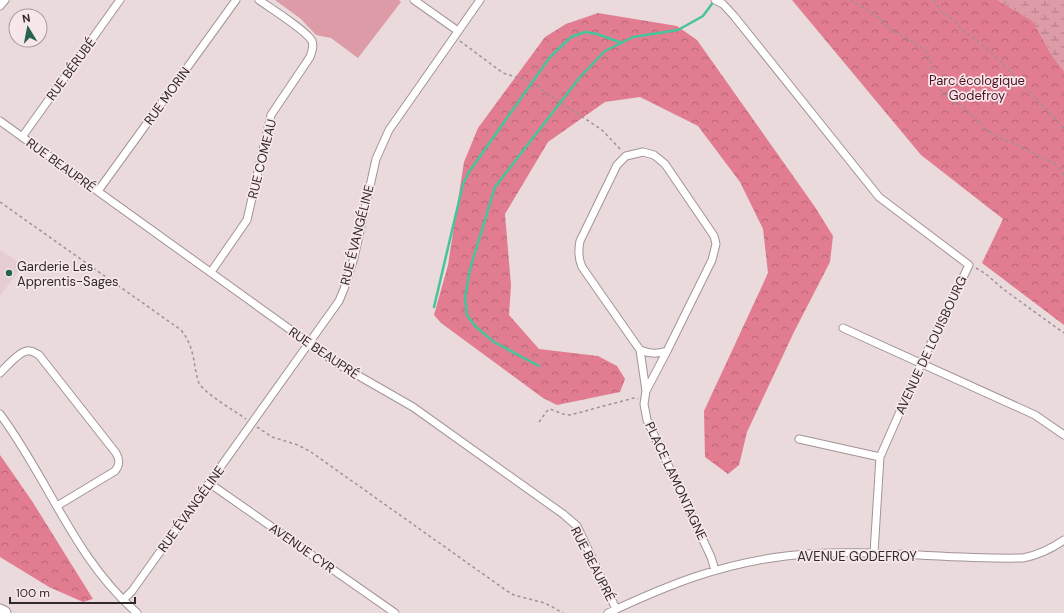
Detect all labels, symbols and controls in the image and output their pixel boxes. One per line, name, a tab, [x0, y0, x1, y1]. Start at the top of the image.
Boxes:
north arrow	[8, 8, 48, 48]
text: N	[21, 11, 31, 26]
street label: RUE BÉRUBÉ	[42, 34, 100, 104]
street label: RUE MORIN	[140, 64, 194, 128]
park label: Parc écologique Godefroy	[929, 72, 1025, 104]
street label: RUE COMEAU	[244, 117, 280, 201]
street label: RUE BEAUPRÉ	[23, 133, 100, 196]
street label: RUE ÉVANGÉLINE	[335, 183, 378, 287]
place label: Garderie Les Apprentis-Sages	[17, 258, 119, 290]
marker: Garderie Les Apprentis-Sages	[4, 268, 14, 278]
street label: AVENUE DE LOUISBOURG	[891, 273, 971, 417]
street label: RUE BEAUPRÉ	[285, 322, 363, 383]
street label: PLACE LAMONTAGNE	[641, 419, 711, 543]
street label: RUE ÉVANGÉLINE	[153, 462, 228, 556]
street label: AVENUE CYR	[266, 519, 338, 577]
street label: RUE BEAUPRÉ	[567, 523, 620, 604]
street label: AVENUE GODEFROY	[797, 548, 917, 565]
scale bar	[10, 579, 135, 605]
text: 100 m	[16, 585, 50, 601]

